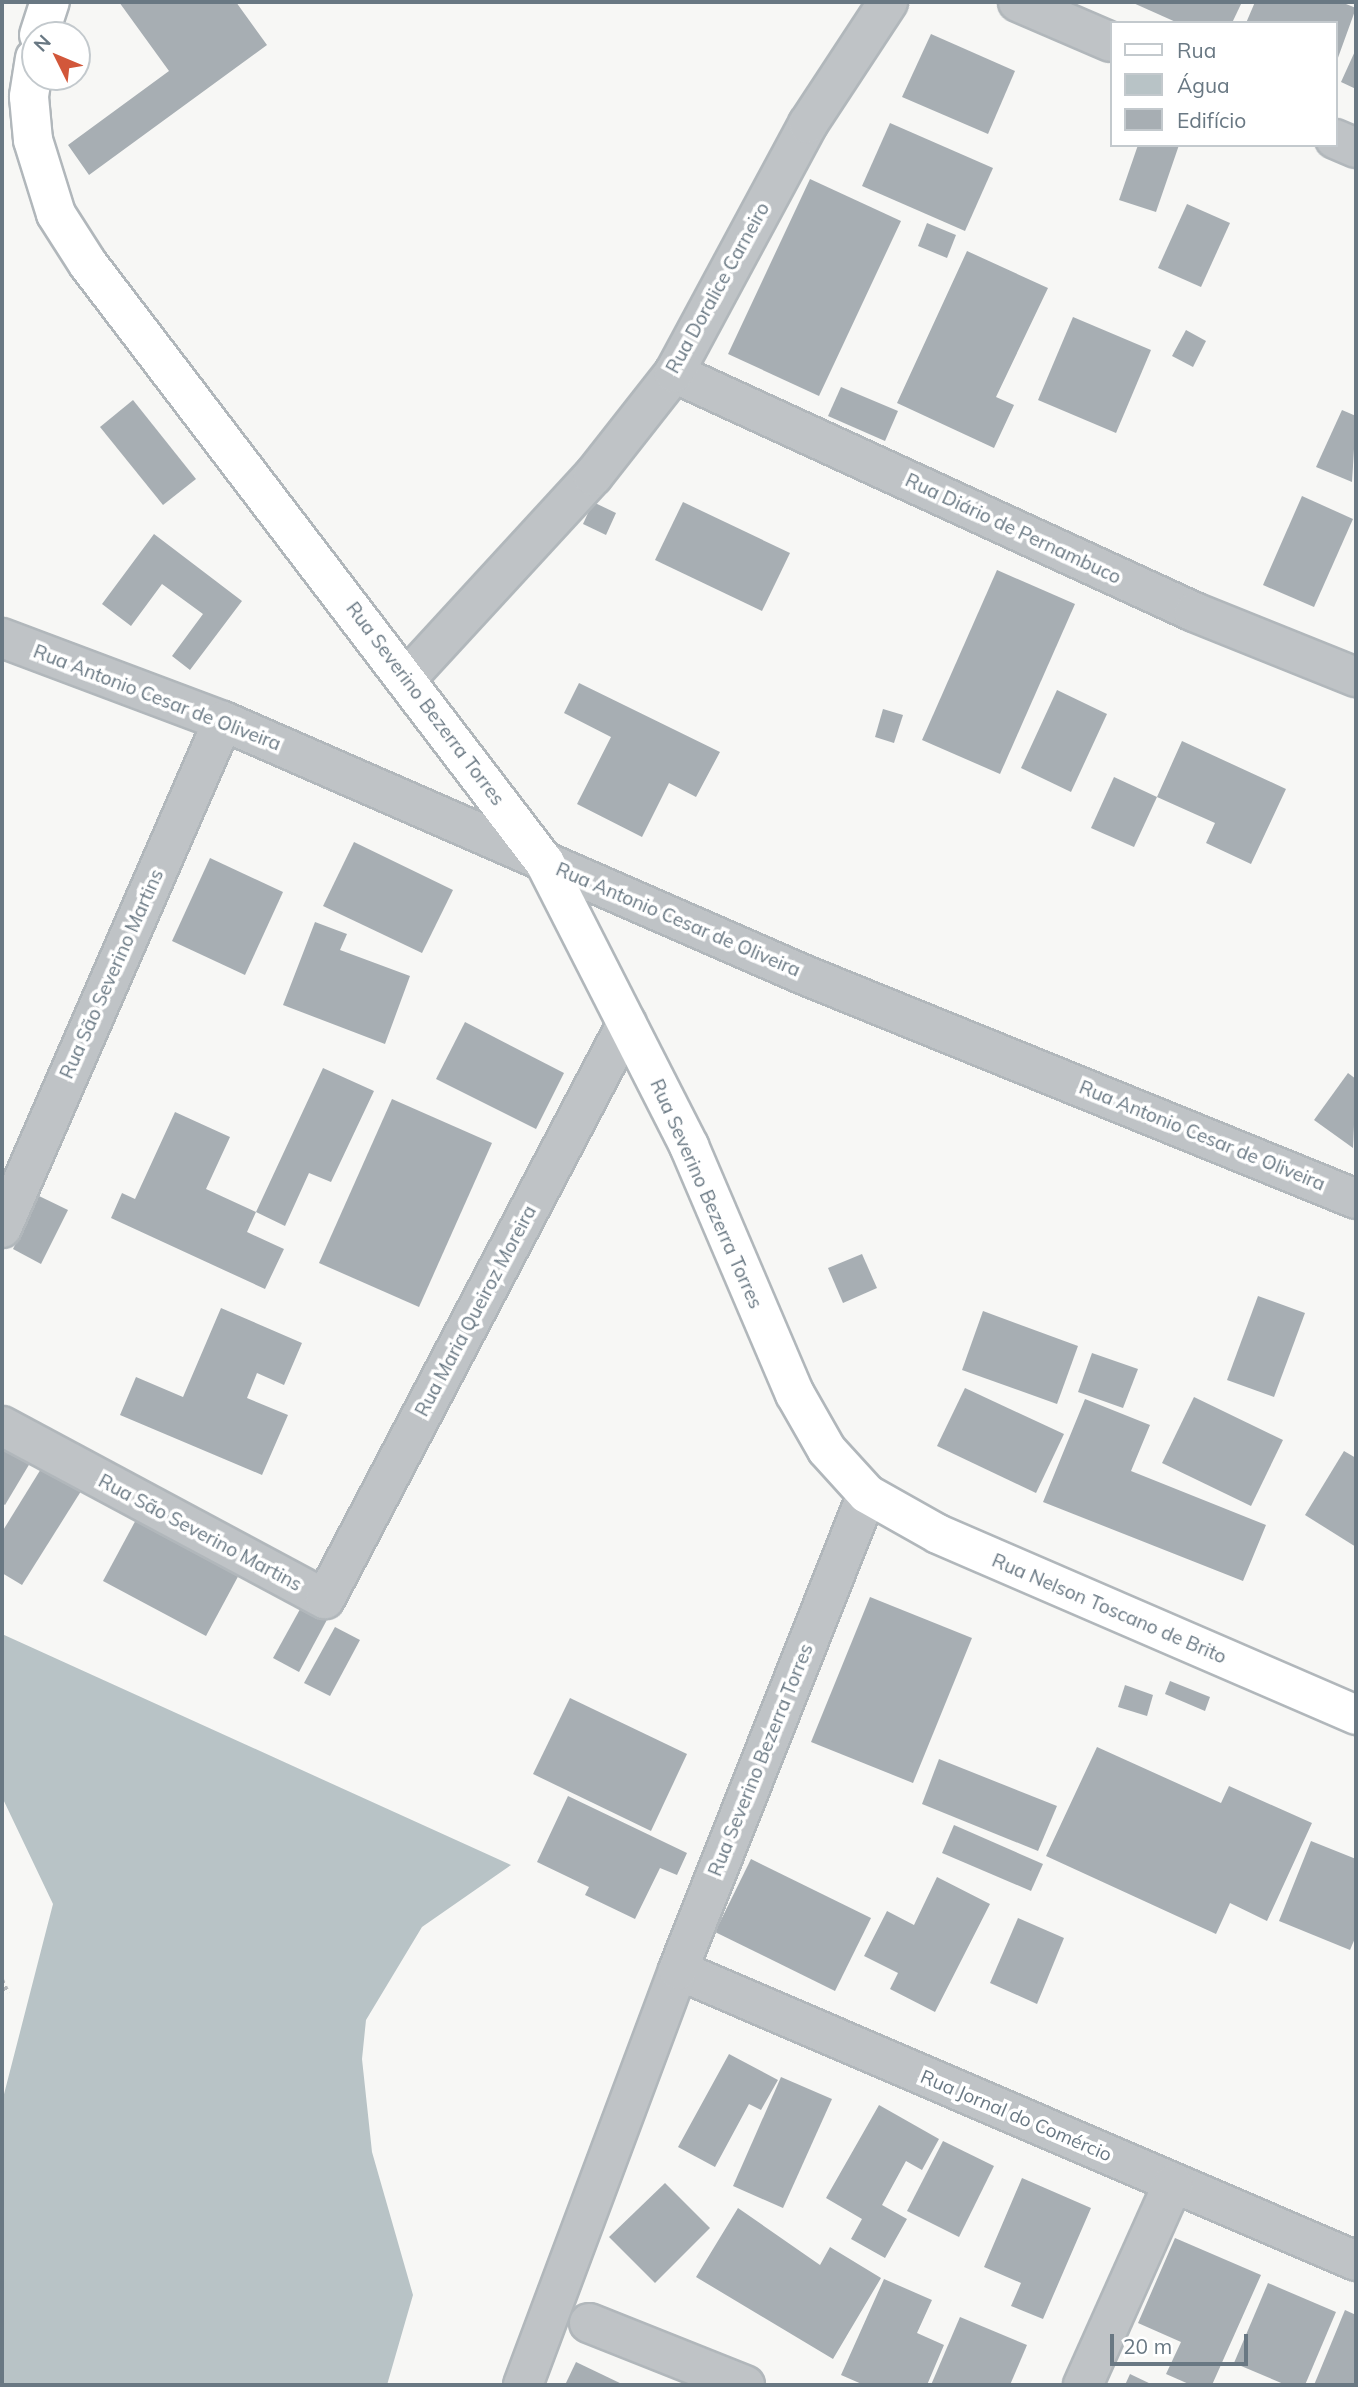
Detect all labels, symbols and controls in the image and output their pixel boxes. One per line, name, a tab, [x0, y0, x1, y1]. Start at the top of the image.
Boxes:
north arrow	[21, 21, 91, 91]
legend	[1110, 21, 1337, 147]
text: N	[28, 30, 56, 56]
text: Rua	[1177, 37, 1216, 63]
text: Água	[1177, 72, 1230, 98]
text: Edifício	[1177, 107, 1246, 133]
street label: Rua Doralice Carneiro	[662, 199, 774, 377]
street label: Rua Diário de Pernambuco	[902, 469, 1124, 589]
street label: Rua Severino Bezerra Torres	[341, 598, 509, 810]
street label: Rua Antonio Cesar de Oliveira	[30, 640, 284, 756]
street label: Rua Antonio Cesar de Oliveira	[552, 858, 804, 982]
street label: Rua São Severino Martins	[55, 866, 169, 1082]
street label: Rua Severino Bezerra Torres	[645, 1076, 767, 1312]
street label: Rua Antonio Cesar de Oliveira	[1076, 1076, 1328, 1196]
street label: Rua Maria Queiroz Moreira	[411, 1202, 541, 1420]
street label: Rua São Severino Martins	[94, 1470, 306, 1596]
street label: Rua Nelson Toscano de Brito	[988, 1549, 1230, 1669]
street label: Rua Severino Bezerra Torres	[704, 1640, 818, 1880]
street label: Rua Jornal do Comércio	[917, 2065, 1115, 2167]
scale bar	[1113, 2320, 1251, 2364]
text: 20 m	[1123, 2333, 1172, 2359]

